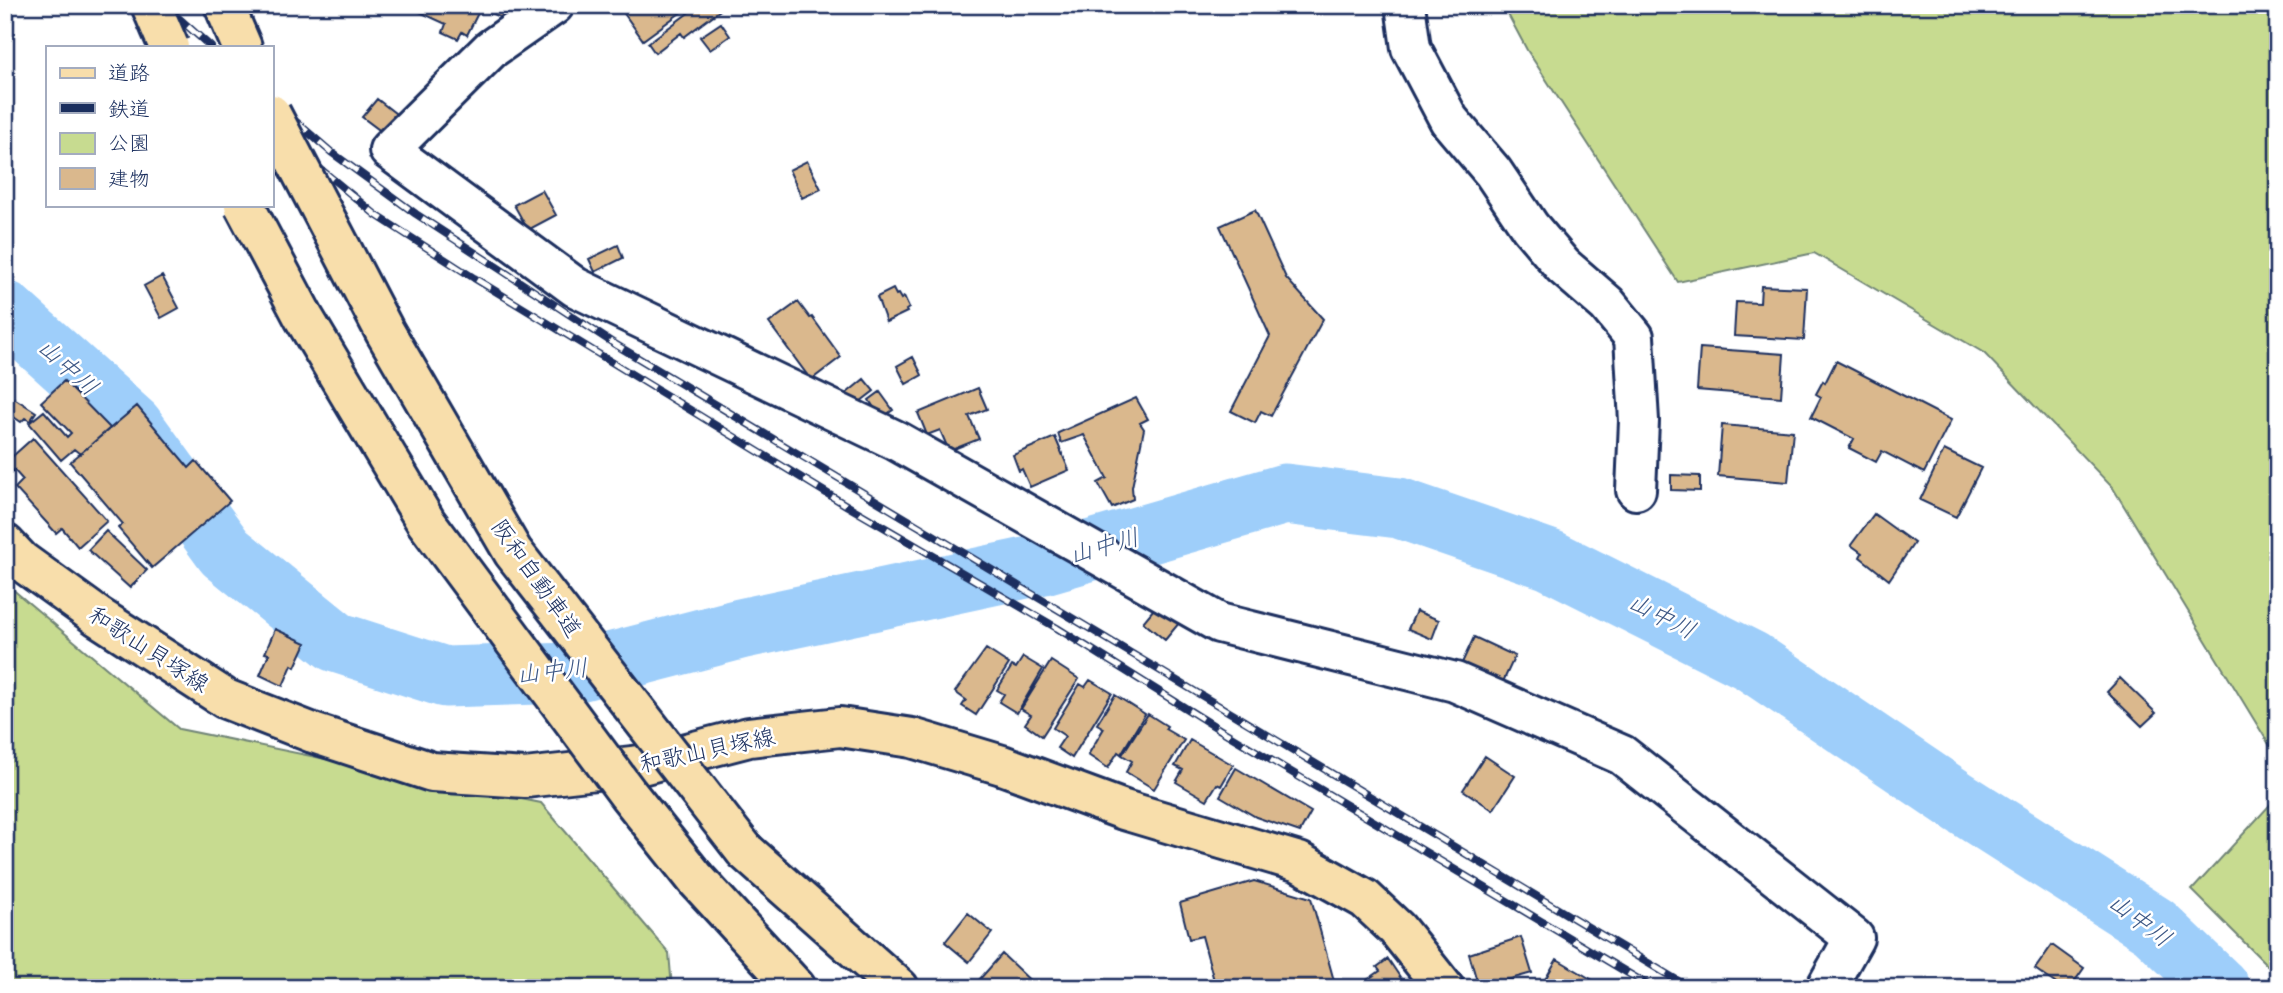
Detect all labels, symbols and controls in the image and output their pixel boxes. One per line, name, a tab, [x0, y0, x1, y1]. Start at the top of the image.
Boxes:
legend	[46, 46, 273, 206]
text: 道路	[108, 61, 150, 91]
text: 鉄道	[108, 97, 150, 127]
text: 公園	[108, 131, 150, 161]
text: 建物	[108, 167, 150, 197]
water label: 山中川	[28, 333, 104, 406]
street label: 阪和自動車道	[481, 514, 587, 646]
water label: 山中川	[1066, 523, 1144, 575]
water label: 山中川	[1621, 587, 1700, 650]
street label: 和歌山貝塚線	[80, 601, 214, 703]
water label: 山中川	[515, 653, 590, 695]
street label: 和歌山貝塚線	[637, 723, 779, 784]
water label: 山中川	[2099, 887, 2177, 958]

